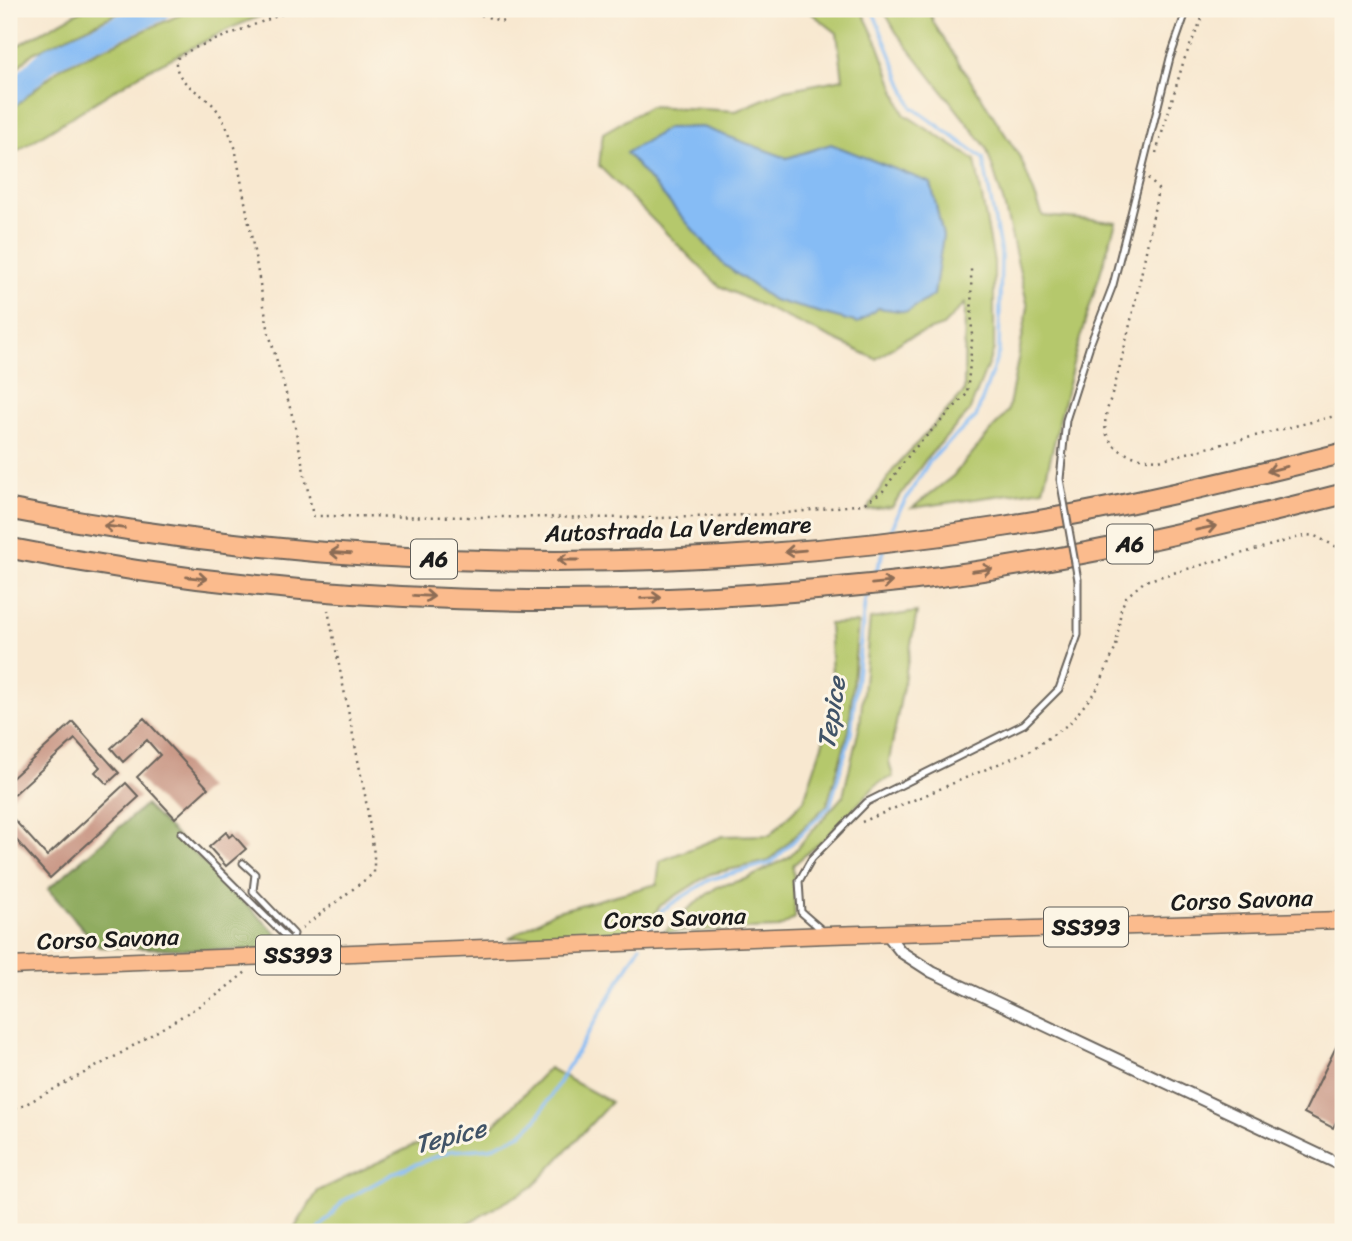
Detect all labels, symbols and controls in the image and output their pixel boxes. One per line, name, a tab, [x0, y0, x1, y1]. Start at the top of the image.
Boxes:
one-way arrow	[1266, 463, 1289, 476]
street label: Autostrada La Verdemare	[543, 503, 812, 555]
one-way arrow	[103, 520, 126, 533]
one-way arrow	[1194, 521, 1217, 535]
road number: A6	[1107, 524, 1153, 564]
road number: A6	[411, 540, 457, 579]
one-way arrow	[784, 545, 807, 558]
one-way arrow	[330, 546, 352, 559]
one-way arrow	[556, 553, 579, 567]
one-way arrow	[970, 563, 993, 576]
one-way arrow	[185, 572, 208, 585]
one-way arrow	[870, 576, 893, 589]
one-way arrow	[412, 590, 435, 603]
one-way arrow	[639, 591, 662, 605]
water label: Tepice	[803, 671, 860, 752]
street label: Corso Savona	[1170, 877, 1315, 923]
street label: Corso Savona	[603, 895, 748, 941]
road number: SS393	[1044, 908, 1128, 946]
street label: Corso Savona	[36, 916, 181, 962]
road number: SS393	[256, 936, 340, 974]
water label: Tepice	[410, 1104, 493, 1167]

